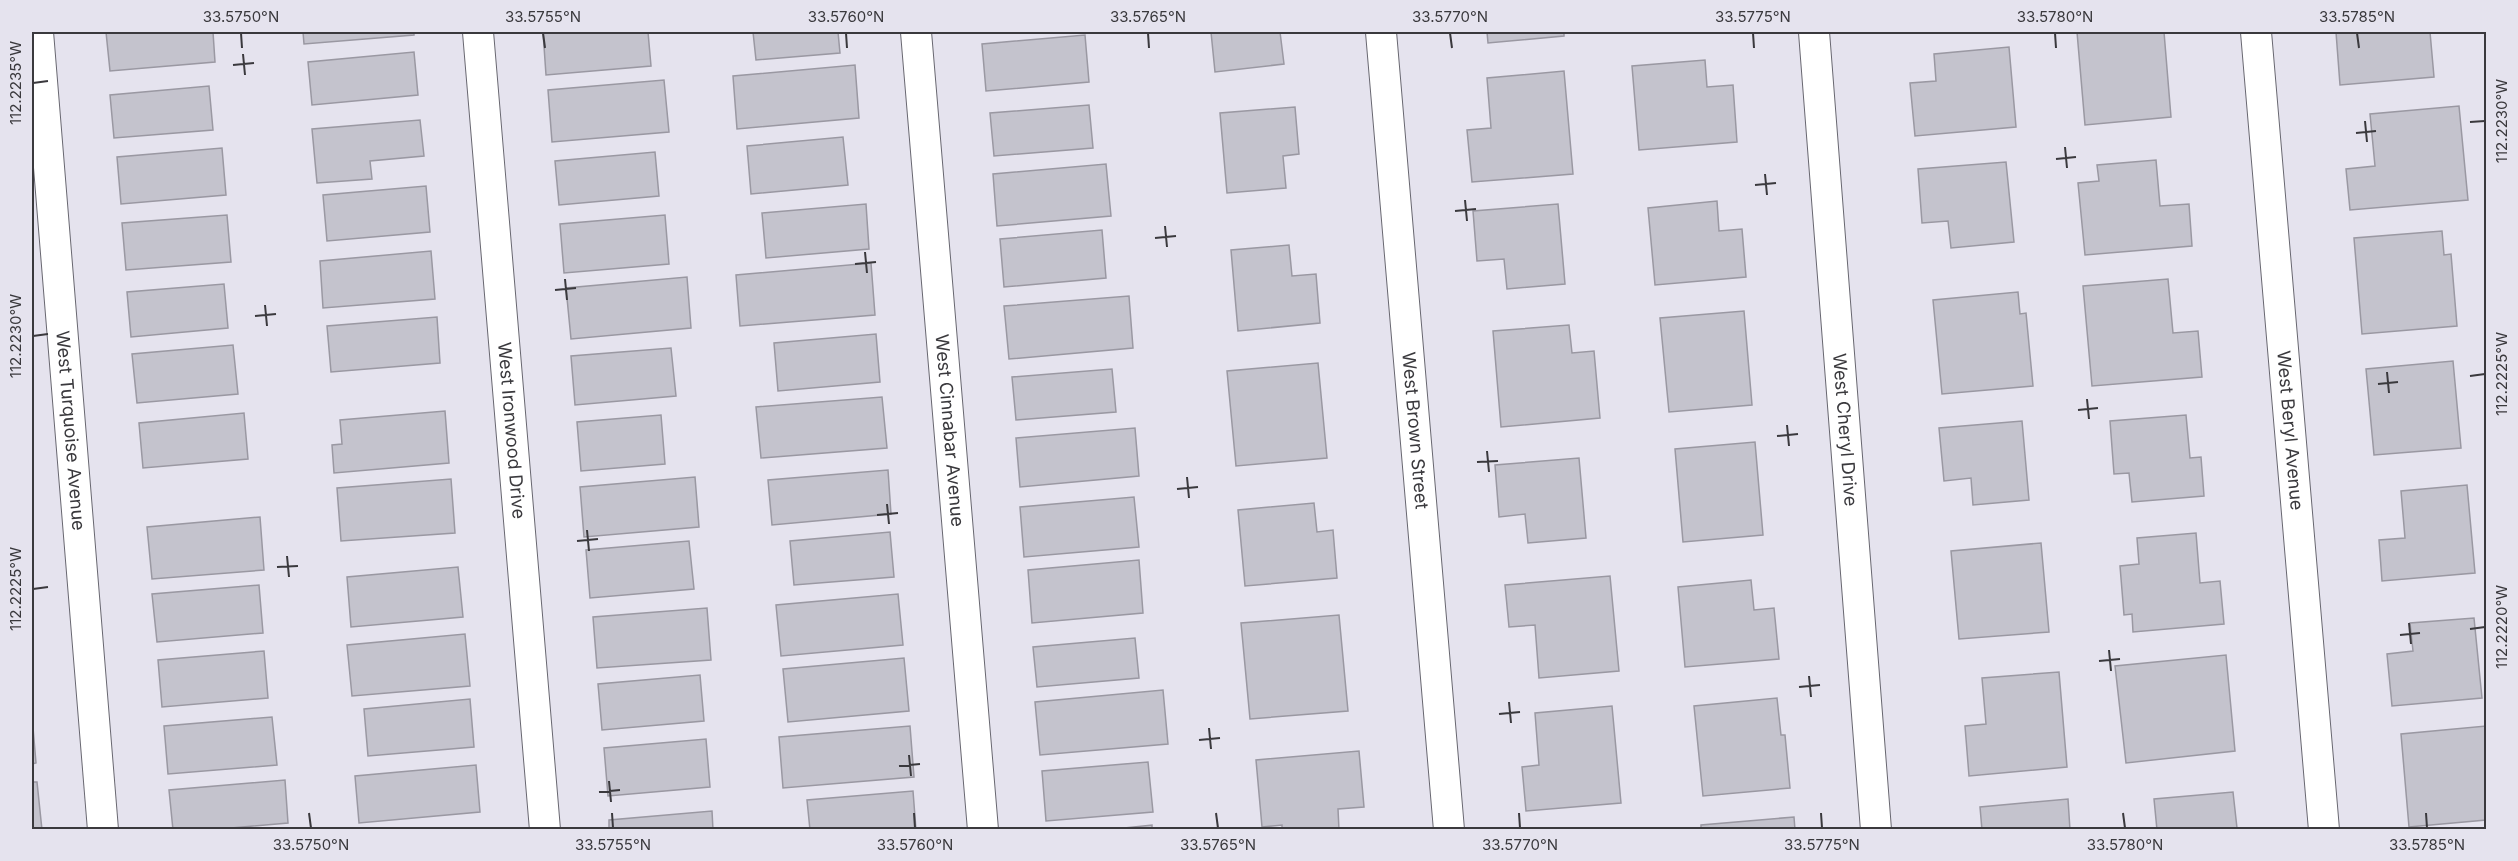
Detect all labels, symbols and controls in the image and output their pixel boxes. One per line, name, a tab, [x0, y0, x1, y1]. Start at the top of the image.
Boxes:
text: 33.5750°N	[203, 7, 279, 26]
text: 33.5755°N	[505, 7, 581, 26]
text: 33.5760°N	[808, 7, 884, 26]
text: 33.5765°N	[1110, 7, 1186, 26]
text: 33.5770°N	[1412, 7, 1488, 26]
text: 33.5775°N	[1715, 7, 1791, 26]
text: 33.5780°N	[2017, 7, 2093, 26]
text: 33.5785°N	[2319, 7, 2395, 26]
text: 112.2235°W	[6, 41, 25, 125]
text: 112.2230°W	[2492, 79, 2511, 163]
text: 112.2230°W	[6, 294, 25, 378]
street label: West Turquoise Avenue	[52, 330, 90, 531]
text: 112.2225°W	[2492, 332, 2511, 416]
street label: West Cinnabar Avenue	[931, 333, 969, 528]
street label: West Ironwood Drive	[494, 341, 530, 520]
street label: West Beryl Avenue	[2273, 350, 2308, 511]
street label: West Brown Street	[1398, 351, 1433, 510]
street label: West Cheryl Drive	[1829, 352, 1862, 507]
text: 112.2225°W	[6, 547, 25, 631]
text: 112.2220°W	[2492, 585, 2511, 669]
text: 33.5750°N	[273, 835, 349, 854]
text: 33.5755°N	[575, 835, 651, 854]
text: 33.5760°N	[877, 835, 953, 854]
text: 33.5765°N	[1180, 835, 1256, 854]
text: 33.5770°N	[1482, 835, 1558, 854]
text: 33.5775°N	[1784, 835, 1860, 854]
text: 33.5780°N	[2087, 835, 2163, 854]
text: 33.5785°N	[2389, 835, 2465, 854]

